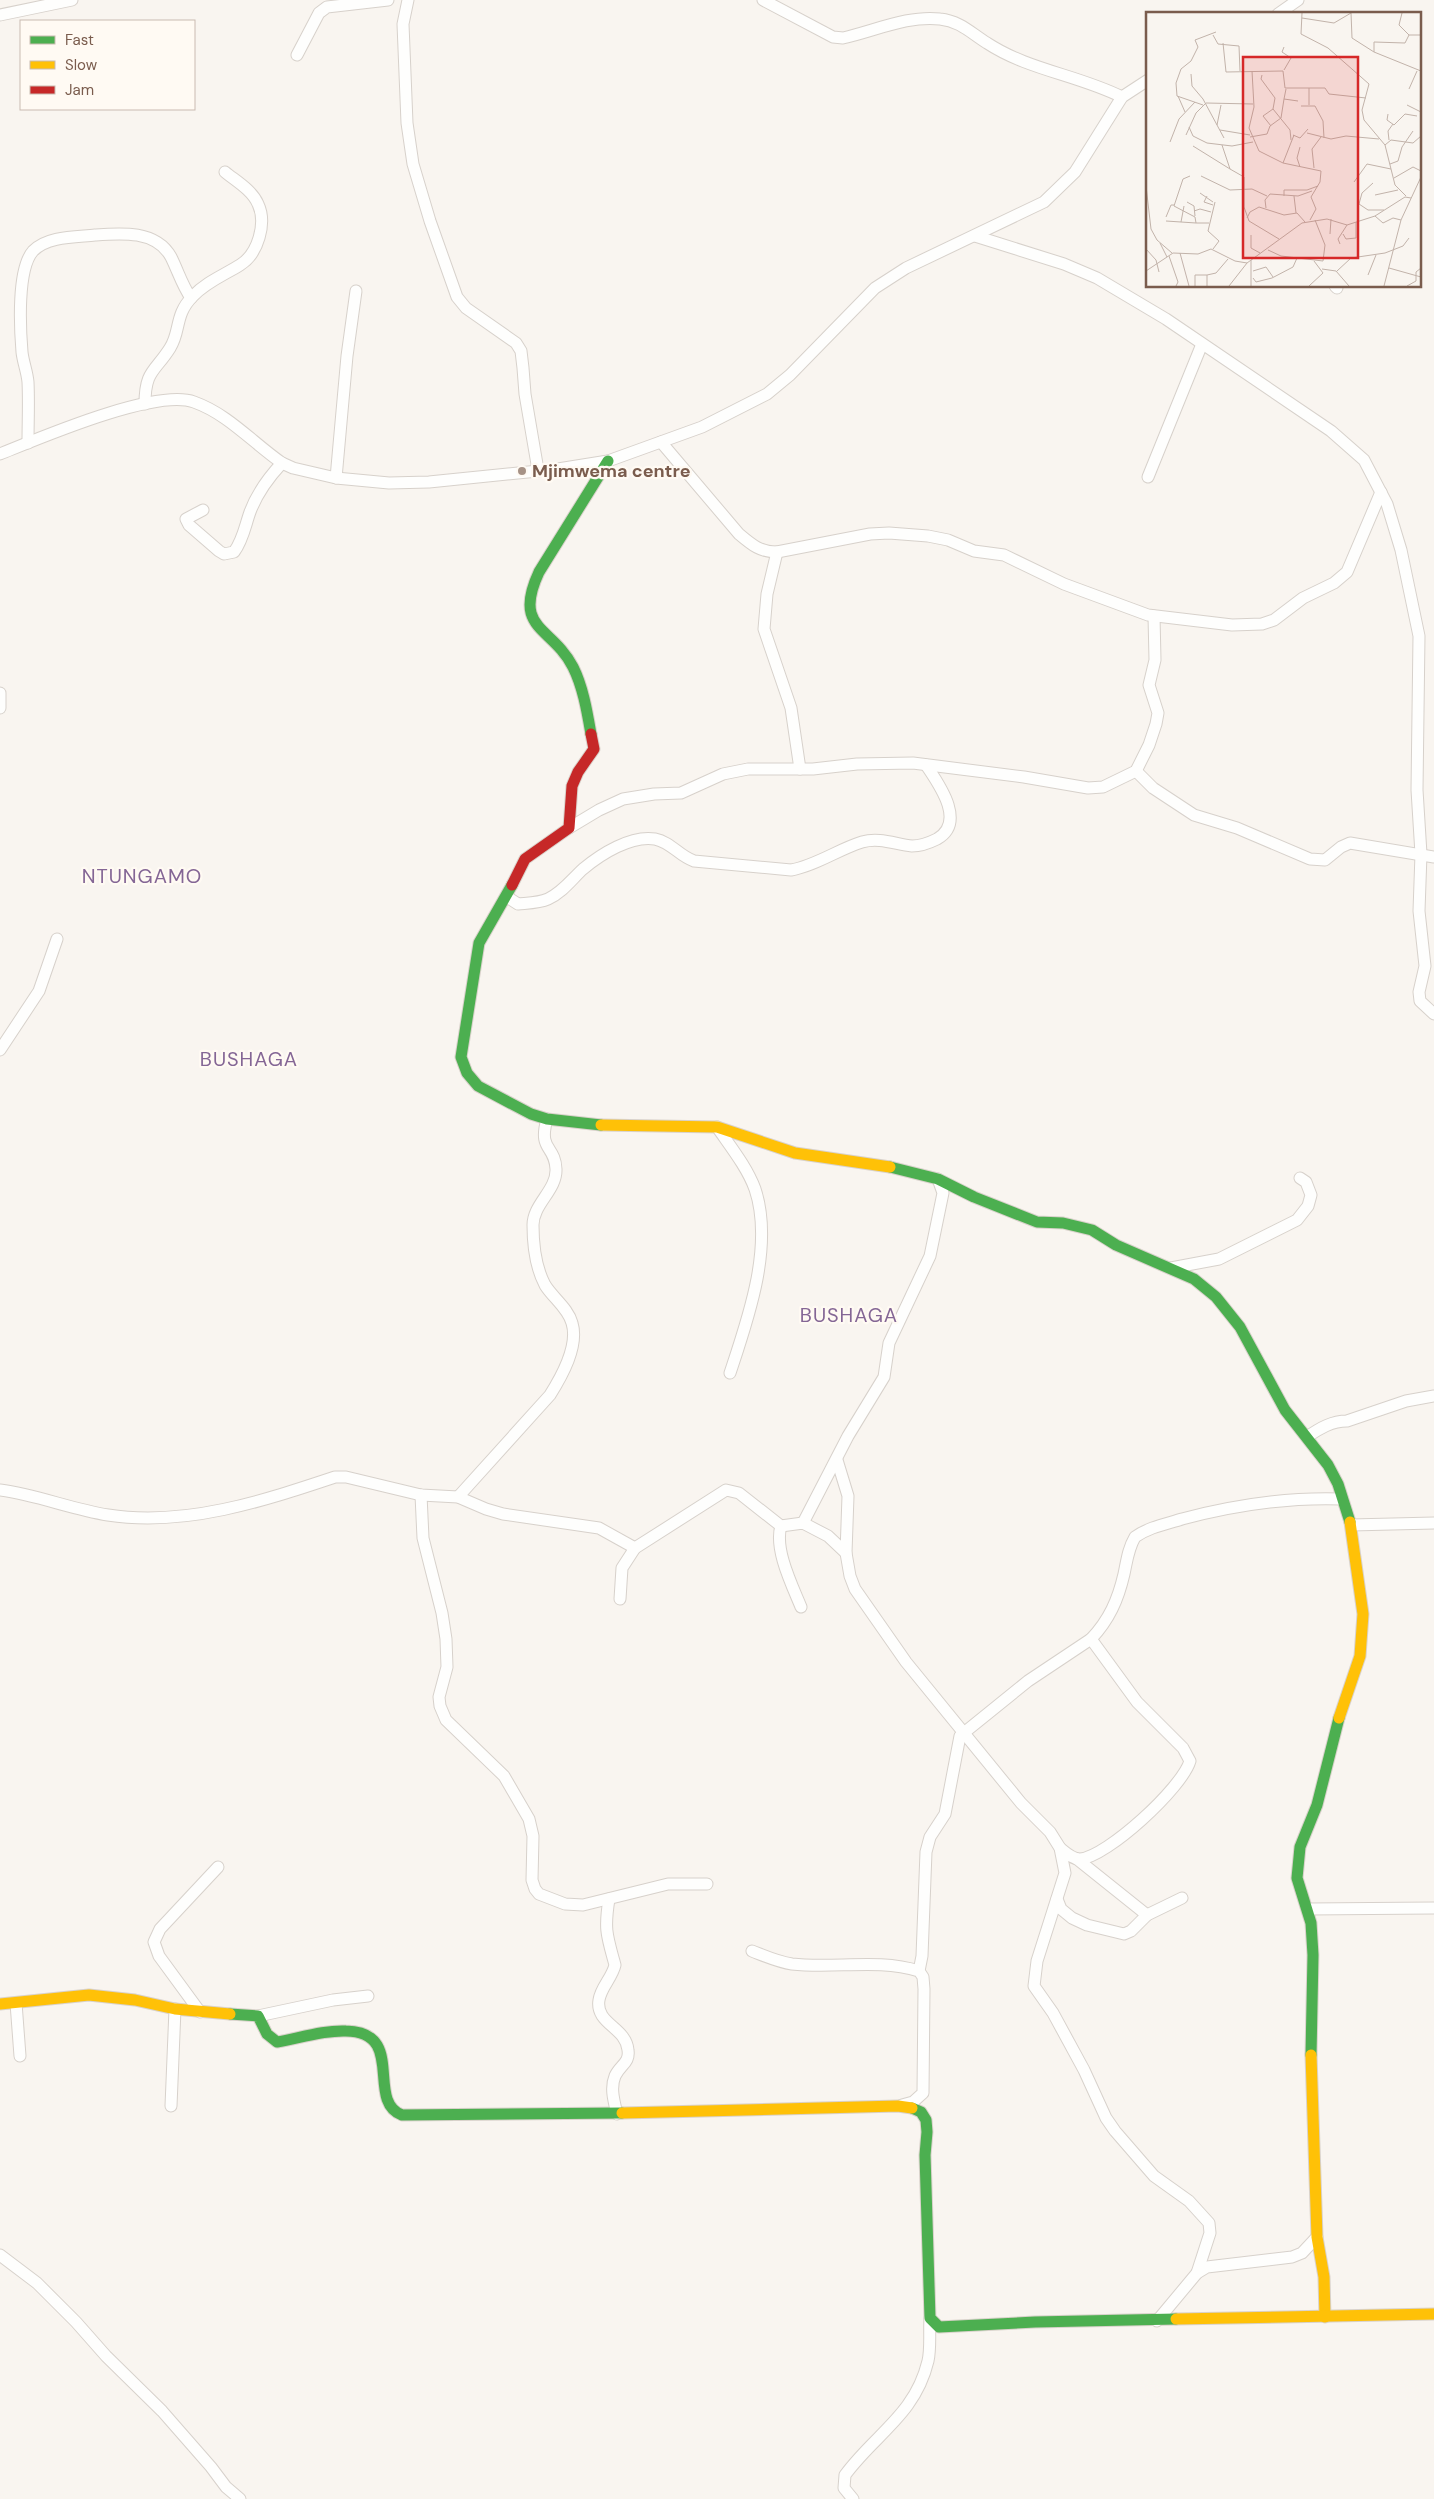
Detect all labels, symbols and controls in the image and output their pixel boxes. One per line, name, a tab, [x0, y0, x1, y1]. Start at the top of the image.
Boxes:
inset map	[1146, 12, 1422, 288]
legend	[20, 20, 195, 110]
text: Fast	[65, 30, 94, 50]
text: Slow	[65, 55, 98, 75]
text: Jam	[65, 80, 94, 100]
place label: Mjimwema centre	[532, 459, 691, 483]
marker: Mjimwema centre	[516, 465, 528, 477]
district label: NTUNGAMO	[82, 863, 202, 889]
district label: BUSHAGA	[200, 1046, 298, 1072]
district label: BUSHAGA	[800, 1302, 898, 1328]

